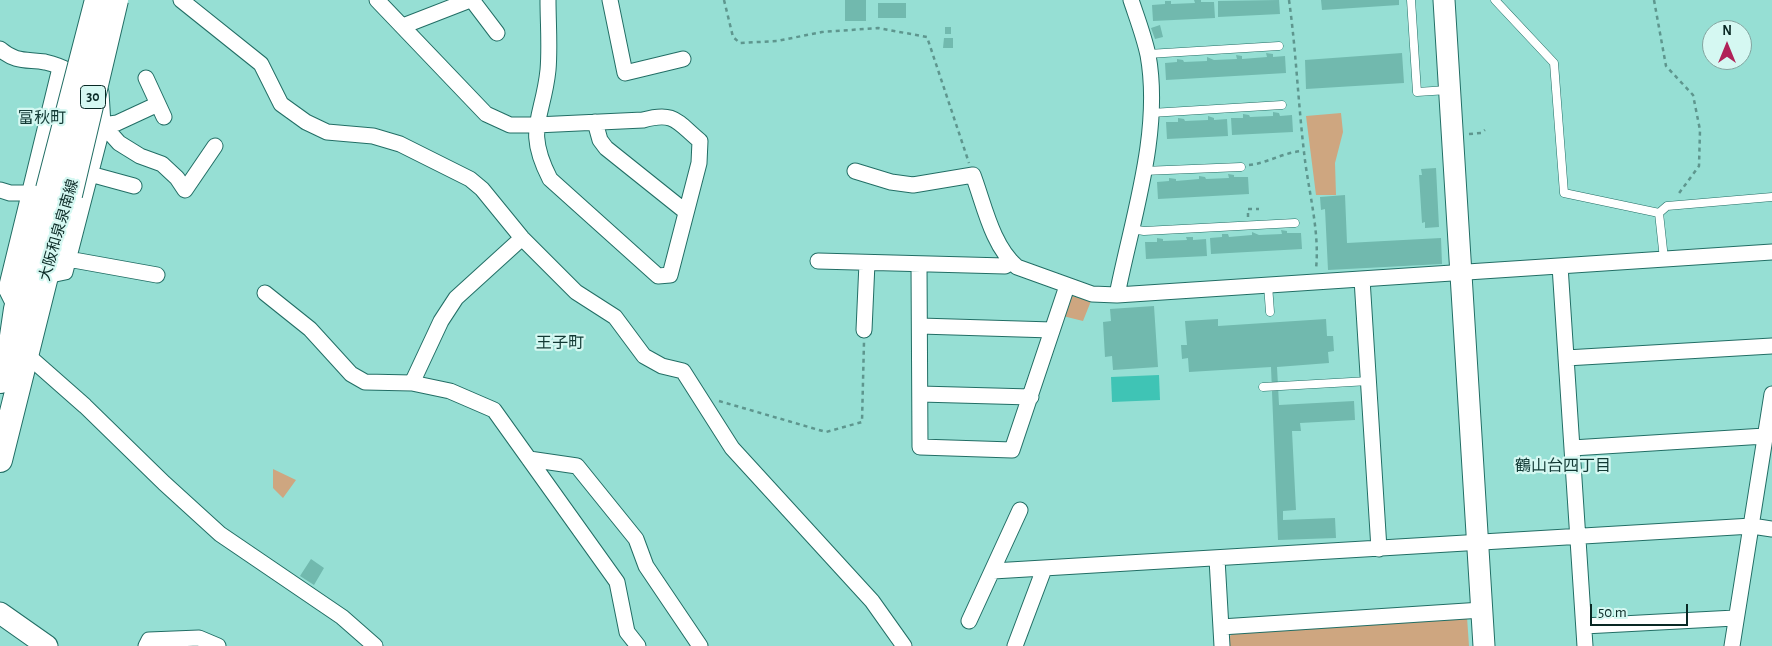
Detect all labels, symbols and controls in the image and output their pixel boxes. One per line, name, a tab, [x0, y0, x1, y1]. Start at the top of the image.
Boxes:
north arrow	[1702, 20, 1752, 70]
text: N	[1722, 24, 1732, 38]
road number: 30	[80, 85, 106, 108]
district label: 富秋町	[18, 108, 66, 128]
street label: 大阪和泉泉南線	[36, 177, 82, 283]
district label: 王子町	[536, 333, 584, 353]
district label: 鶴山台四丁目	[1515, 456, 1611, 476]
scale bar	[1592, 594, 1690, 626]
text: 50 m	[1598, 605, 1627, 620]

